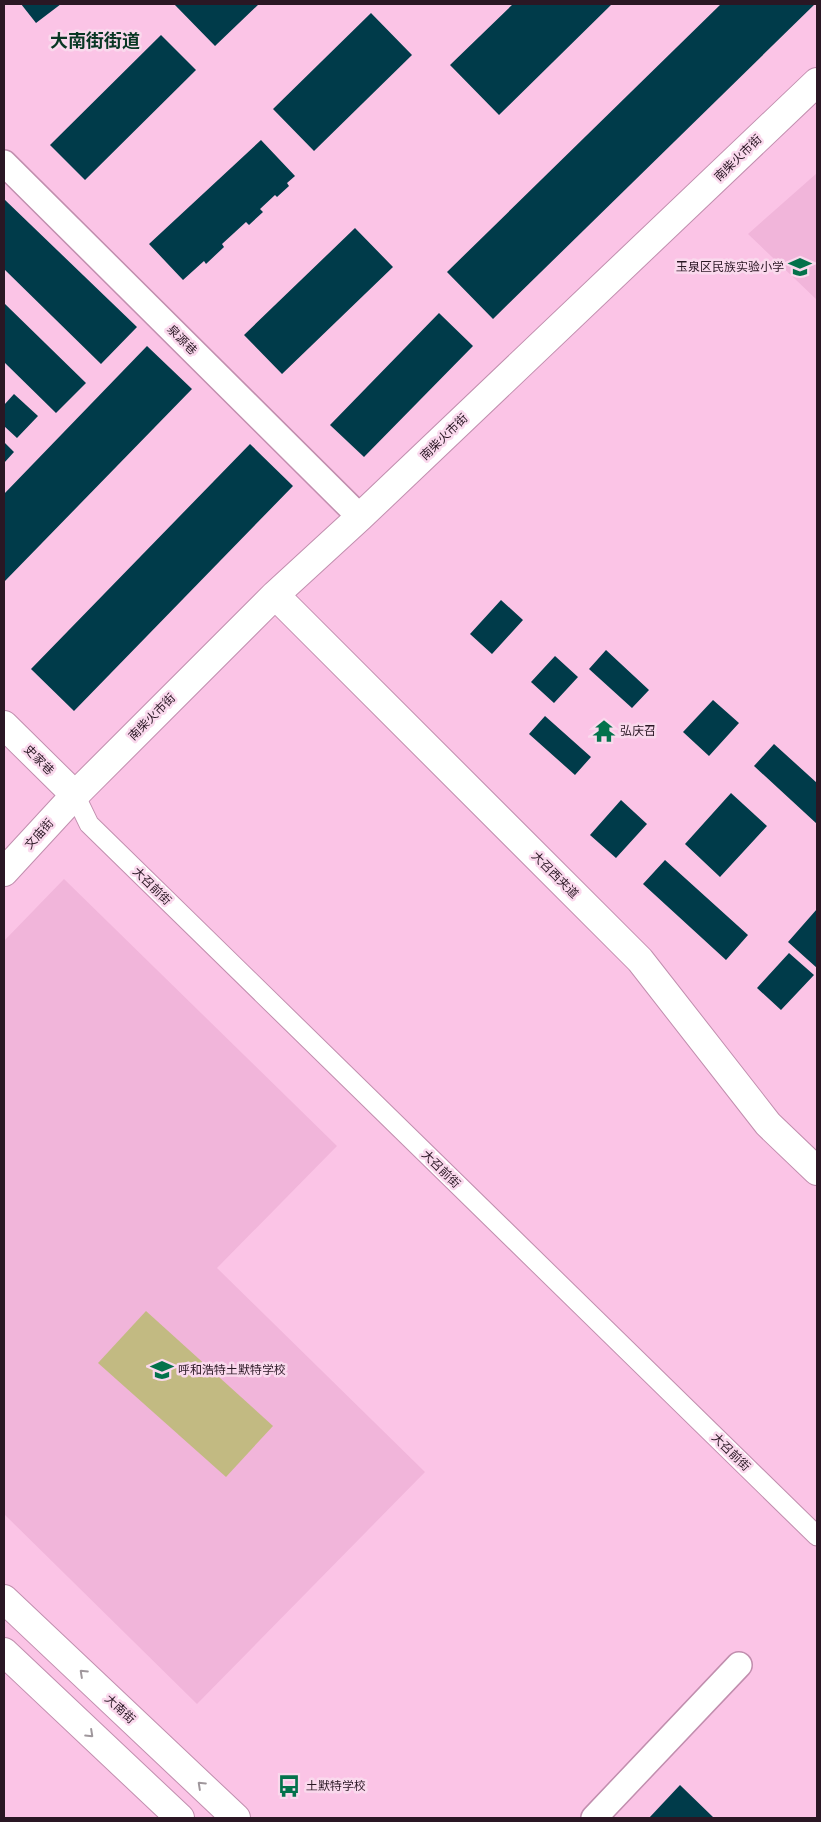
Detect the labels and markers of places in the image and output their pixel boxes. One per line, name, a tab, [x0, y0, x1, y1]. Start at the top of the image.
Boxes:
school or university icon: 玉泉区民族实验小学	[787, 254, 813, 280]
place label: 玉泉区民族实验小学	[676, 260, 784, 274]
temple icon: 弘庆召	[591, 718, 617, 744]
place label: 弘庆召	[620, 724, 656, 738]
school or university icon: 呼和浩特土默特学校	[149, 1357, 175, 1383]
place label: 呼和浩特土默特学校	[178, 1363, 286, 1377]
bus stop icon: 土默特学校	[276, 1773, 302, 1799]
place label: 土默特学校	[306, 1779, 366, 1793]

